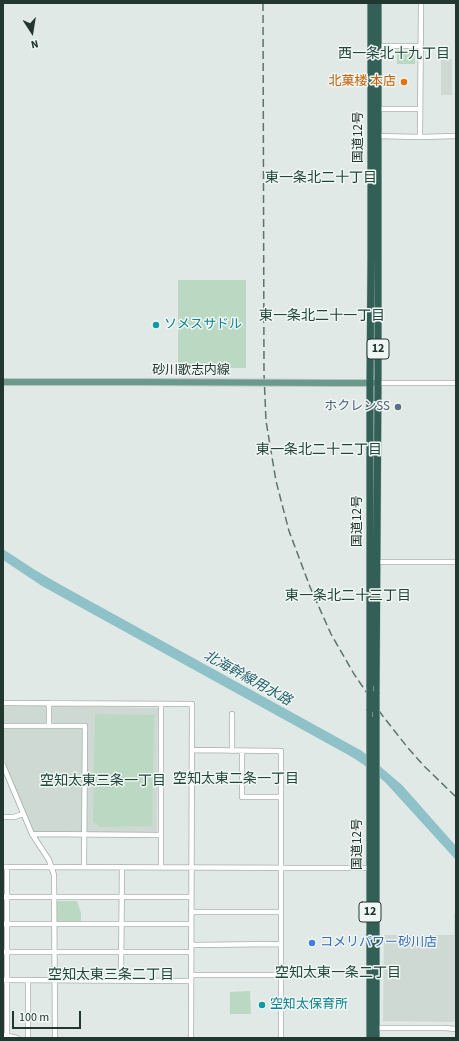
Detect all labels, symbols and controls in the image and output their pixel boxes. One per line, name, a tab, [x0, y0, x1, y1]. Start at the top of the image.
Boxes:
north arrow	[12, 12, 52, 52]
text: N	[29, 36, 40, 52]
district label: 西一条北十九丁目	[338, 47, 450, 63]
place label: 北菓楼 本店	[328, 74, 396, 90]
marker: 北菓楼 本店	[399, 77, 409, 87]
street label: 国道12号	[351, 111, 367, 163]
district label: 東一条北二十丁目	[265, 171, 377, 187]
district label: 東一条北二十一丁目	[259, 309, 385, 325]
place label: ソメスサドル	[164, 317, 242, 333]
marker: ソメスサドル	[151, 320, 161, 330]
road number: 12	[367, 339, 389, 359]
street label: 砂川歌志内線	[152, 363, 230, 379]
place label: ホクレンSS	[324, 399, 390, 415]
marker: ホクレンSS	[393, 402, 403, 412]
district label: 東一条北二十二丁目	[256, 443, 382, 459]
street label: 国道12号	[350, 495, 366, 547]
district label: 東一条北二十三丁目	[285, 589, 411, 605]
water label: 北海幹線用水路	[200, 648, 294, 710]
district label: 空知太東二条一丁目	[173, 772, 299, 788]
district label: 空知太東三条一丁目	[40, 774, 166, 790]
street label: 国道12号	[350, 818, 366, 870]
road number: 12	[359, 902, 381, 922]
place label: コメリパワー砂川店	[320, 935, 437, 951]
marker: コメリパワー砂川店	[307, 938, 317, 948]
district label: 空知太東一条二丁目	[275, 966, 401, 982]
district label: 空知太東三条二丁目	[48, 968, 174, 984]
place label: 空知太保育所	[270, 997, 348, 1013]
marker: 空知太保育所	[257, 1000, 267, 1010]
scale bar	[14, 1003, 83, 1029]
text: 100 m	[19, 1009, 49, 1026]

